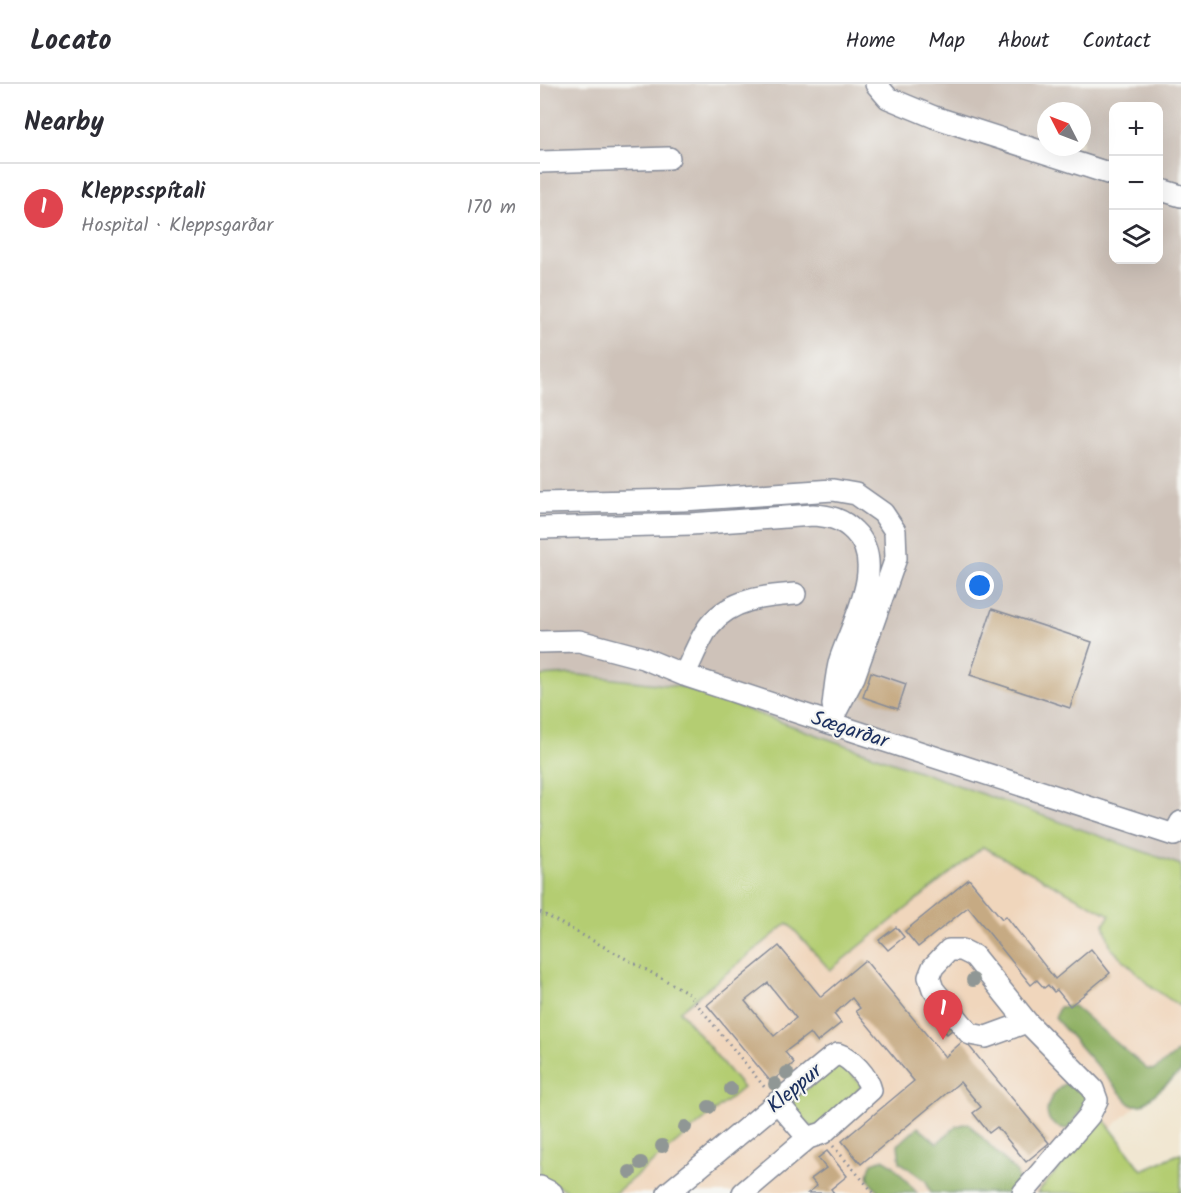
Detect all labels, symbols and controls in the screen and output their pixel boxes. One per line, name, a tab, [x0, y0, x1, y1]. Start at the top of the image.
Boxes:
text: Locato	[30, 19, 111, 64]
text: Home	[846, 25, 895, 58]
text: Map	[928, 25, 965, 58]
text: About	[998, 25, 1049, 58]
text: Contact	[1082, 25, 1151, 58]
text: Nearby	[24, 102, 104, 144]
north arrow	[1037, 102, 1091, 156]
map controls	[1109, 102, 1163, 264]
button: +	[1109, 102, 1163, 156]
button: −	[1109, 156, 1163, 210]
text: Kleppsspítali	[81, 175, 205, 210]
text: 1	[40, 192, 47, 224]
text: 170 m	[467, 192, 516, 224]
text: Hospital · Kleppsgarðar	[81, 210, 273, 242]
button: layers	[1109, 210, 1163, 264]
your location	[965, 571, 994, 600]
street label: Sægarðar	[806, 702, 894, 759]
pin: 1	[924, 990, 962, 1040]
street label: Kleppur	[760, 1055, 831, 1122]

